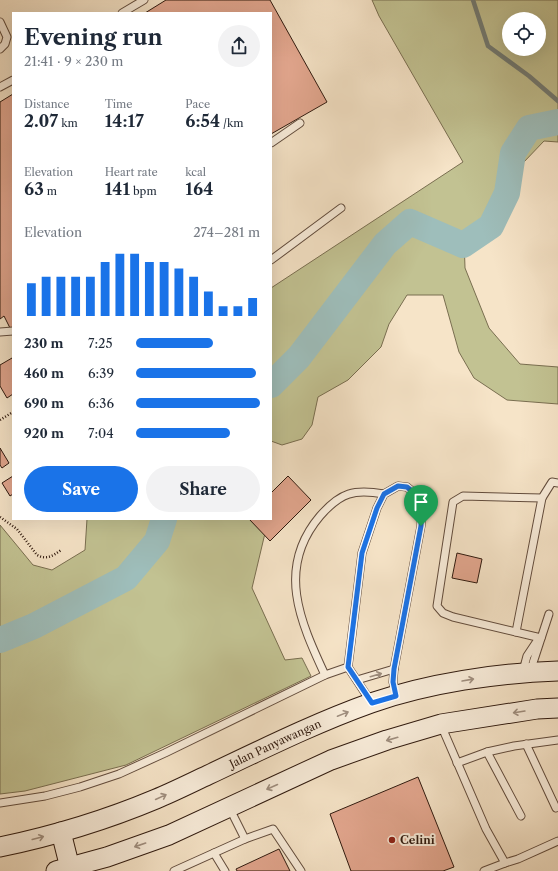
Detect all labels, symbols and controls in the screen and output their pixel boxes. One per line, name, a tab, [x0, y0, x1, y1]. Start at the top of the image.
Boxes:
map controls	[502, 12, 546, 56]
button: locate	[502, 12, 546, 56]
text: Evening run	[24, 24, 163, 51]
button: share	[218, 25, 260, 67]
text: 21:41 · 9 × 230 m	[24, 53, 123, 69]
text: Distance	[24, 97, 70, 111]
text: Time	[105, 97, 132, 111]
text: Pace	[185, 97, 210, 111]
text: 2.07	[24, 111, 58, 131]
text: 14:17	[105, 111, 144, 131]
text: 6:54	[185, 111, 220, 131]
text: km	[58, 116, 78, 130]
text: /km	[220, 116, 244, 130]
text: Elevation	[24, 165, 73, 179]
text: Heart rate	[105, 165, 158, 179]
text: kcal	[185, 165, 206, 179]
text: 63	[24, 179, 44, 199]
text: 141	[105, 179, 130, 199]
text: 164	[185, 179, 213, 199]
text: m	[44, 184, 57, 198]
text: bpm	[130, 184, 157, 198]
text: Elevation	[24, 224, 82, 240]
text: 274–281 m	[193, 224, 260, 240]
text: 230 m	[24, 335, 64, 351]
text: 7:25	[88, 335, 113, 351]
text: 460 m	[24, 365, 64, 381]
text: 6:39	[88, 365, 114, 381]
text: 690 m	[24, 395, 64, 411]
text: 6:36	[88, 395, 114, 411]
text: 920 m	[24, 425, 64, 441]
text: 7:04	[88, 425, 114, 441]
button: Save	[24, 466, 138, 512]
button: Share	[146, 466, 260, 512]
pin	[404, 485, 438, 526]
icon: arrive	[410, 491, 432, 513]
one-way arrow	[369, 671, 382, 678]
one-way arrow	[461, 676, 474, 684]
one-way arrow	[513, 708, 526, 716]
one-way arrow	[337, 710, 349, 718]
street label: Jalan Panyawangan	[225, 716, 323, 772]
one-way arrow	[386, 736, 399, 743]
one-way arrow	[266, 784, 278, 791]
one-way arrow	[155, 793, 167, 800]
place label: Celini	[400, 833, 435, 847]
one-way arrow	[31, 834, 44, 842]
marker: Celini	[387, 835, 397, 845]
one-way arrow	[135, 842, 147, 850]

